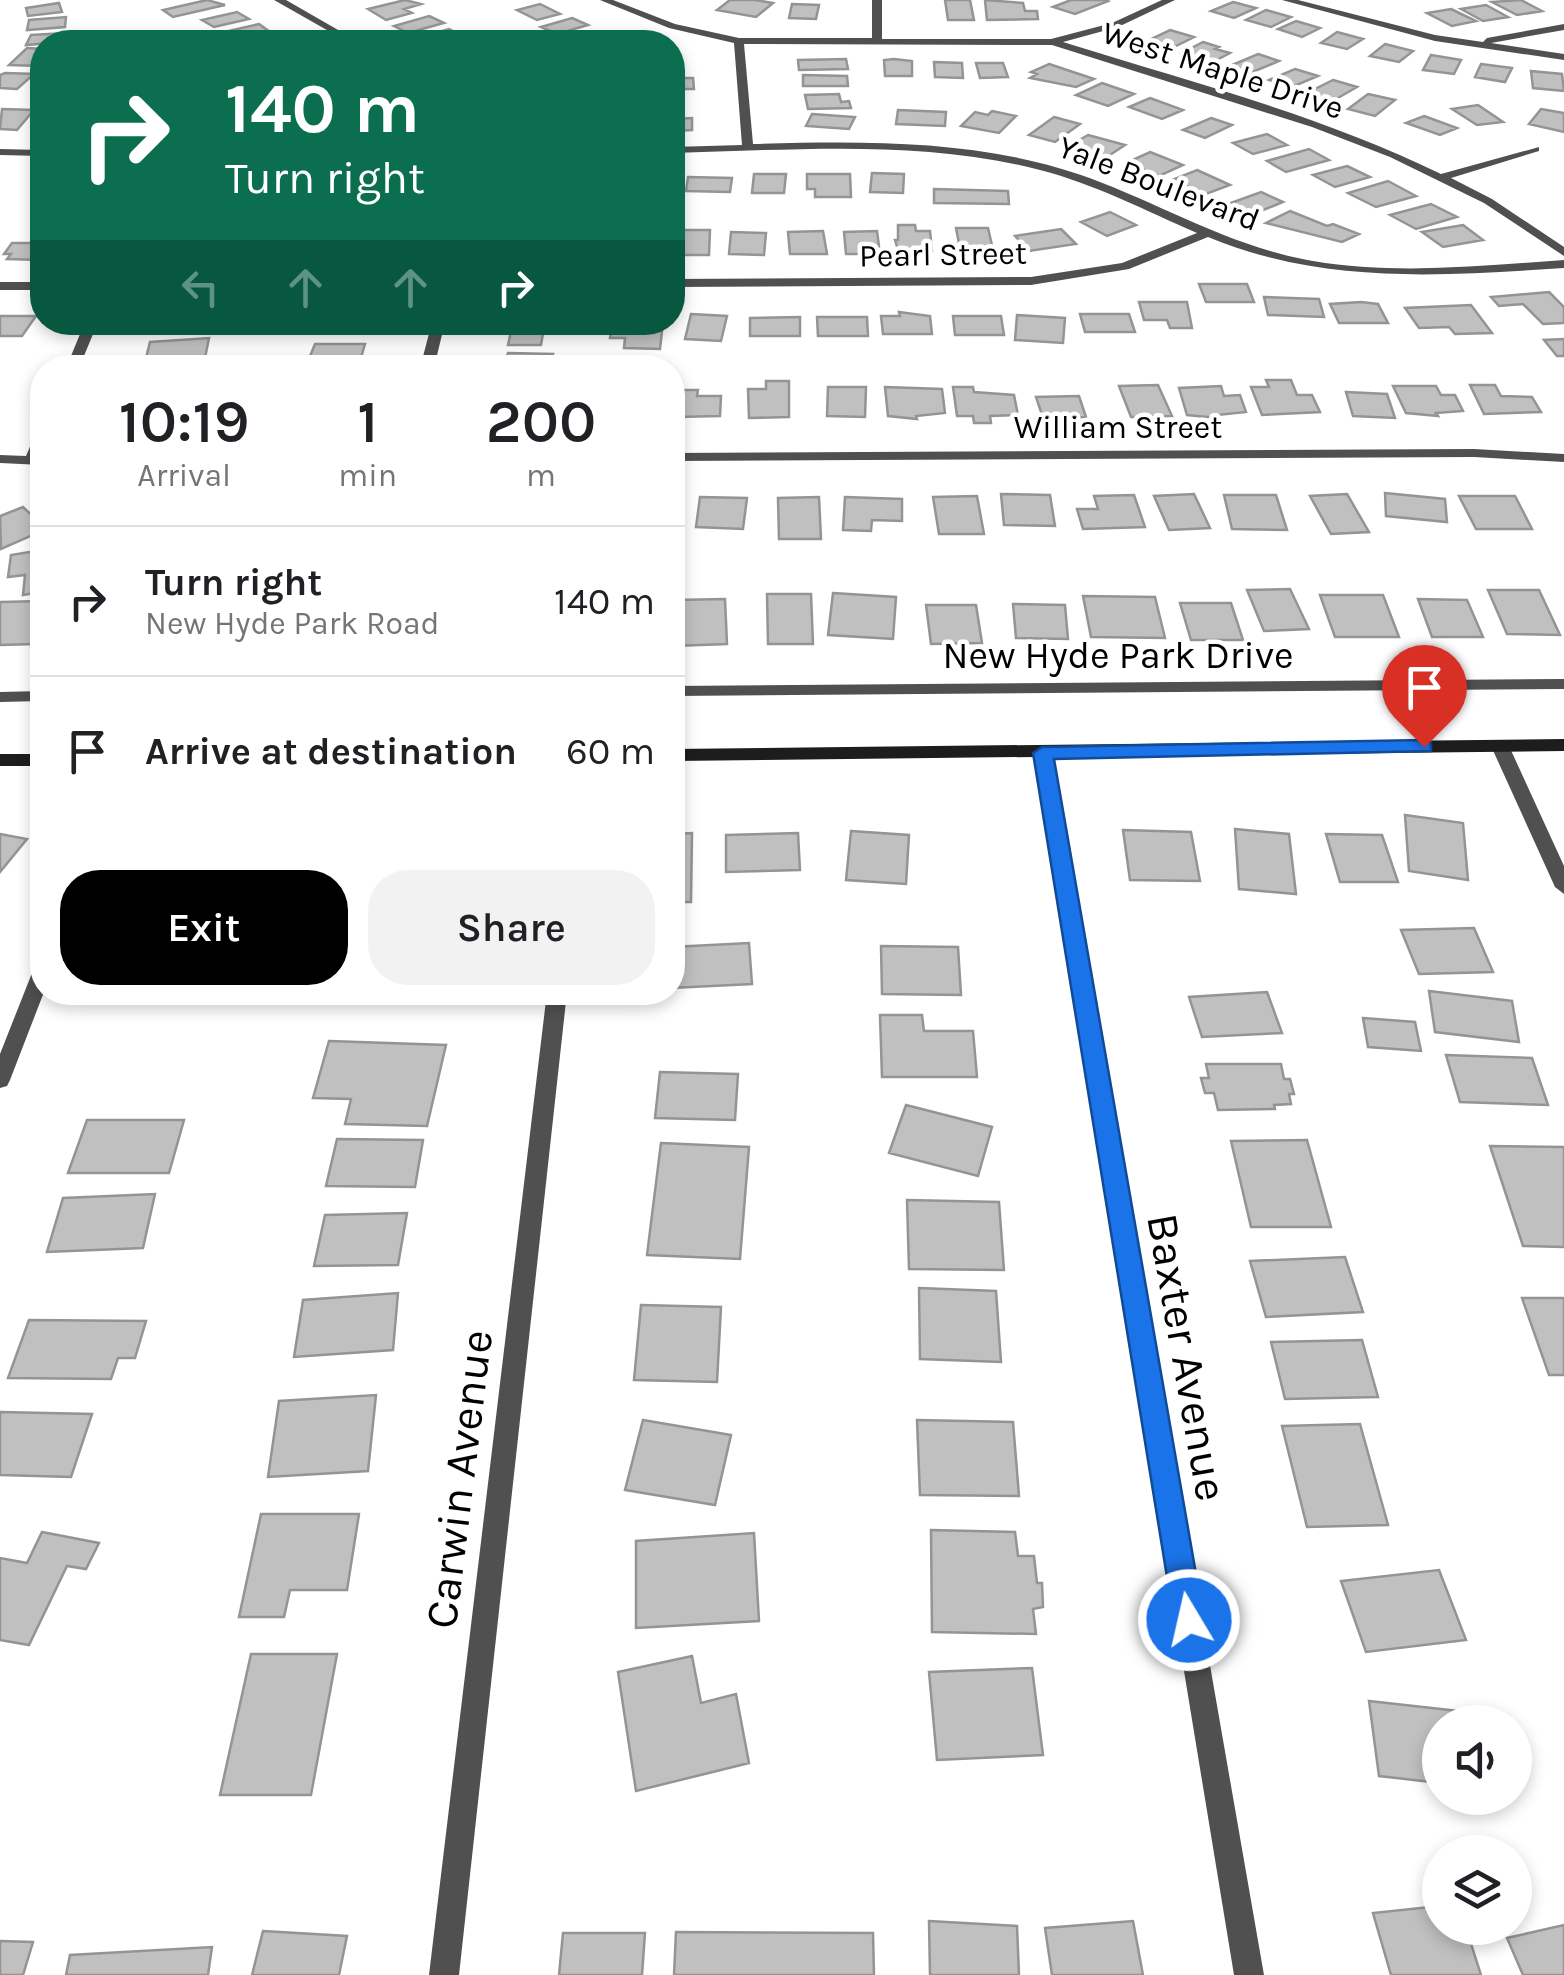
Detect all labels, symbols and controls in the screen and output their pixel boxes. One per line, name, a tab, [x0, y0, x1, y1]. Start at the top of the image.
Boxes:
street label: West Maple Drive	[1097, 14, 1348, 127]
text: 140 m	[225, 68, 420, 150]
icon: right	[60, 70, 190, 200]
street label: Yale Boulevard	[1053, 128, 1265, 239]
text: Turn right	[225, 152, 425, 204]
street label: Pearl Street	[859, 235, 1027, 274]
icon: left	[173, 260, 228, 315]
icon: ahead	[278, 260, 333, 315]
icon: ahead	[383, 260, 438, 315]
icon: right	[488, 260, 543, 315]
text: 10:19	[119, 387, 250, 457]
text: 1	[357, 387, 378, 457]
text: 200	[486, 387, 596, 457]
street label: William Street	[1014, 409, 1222, 446]
text: Arrival	[137, 457, 231, 494]
text: min	[338, 457, 397, 494]
text: m	[526, 457, 556, 494]
text: Turn right	[145, 560, 322, 605]
icon: right	[60, 574, 115, 629]
text: 140 m	[554, 579, 655, 624]
text: New Hyde Park Road	[145, 605, 440, 642]
street label: New Hyde Park Drive	[942, 633, 1294, 678]
pin	[1382, 645, 1467, 748]
icon: arrive	[1397, 660, 1452, 715]
icon: arrive	[60, 724, 115, 779]
text: Arrive at destination	[145, 729, 517, 774]
text: 60 m	[566, 729, 655, 774]
button: Exit	[60, 870, 348, 985]
button: Share	[368, 870, 655, 985]
street label: Baxter Avenue	[1136, 1209, 1238, 1505]
street label: Carwin Avenue	[415, 1327, 503, 1631]
position arrow	[1137, 1568, 1241, 1672]
map controls	[1422, 1705, 1532, 1945]
button: sound	[1422, 1705, 1532, 1815]
button: layers	[1422, 1835, 1532, 1945]

